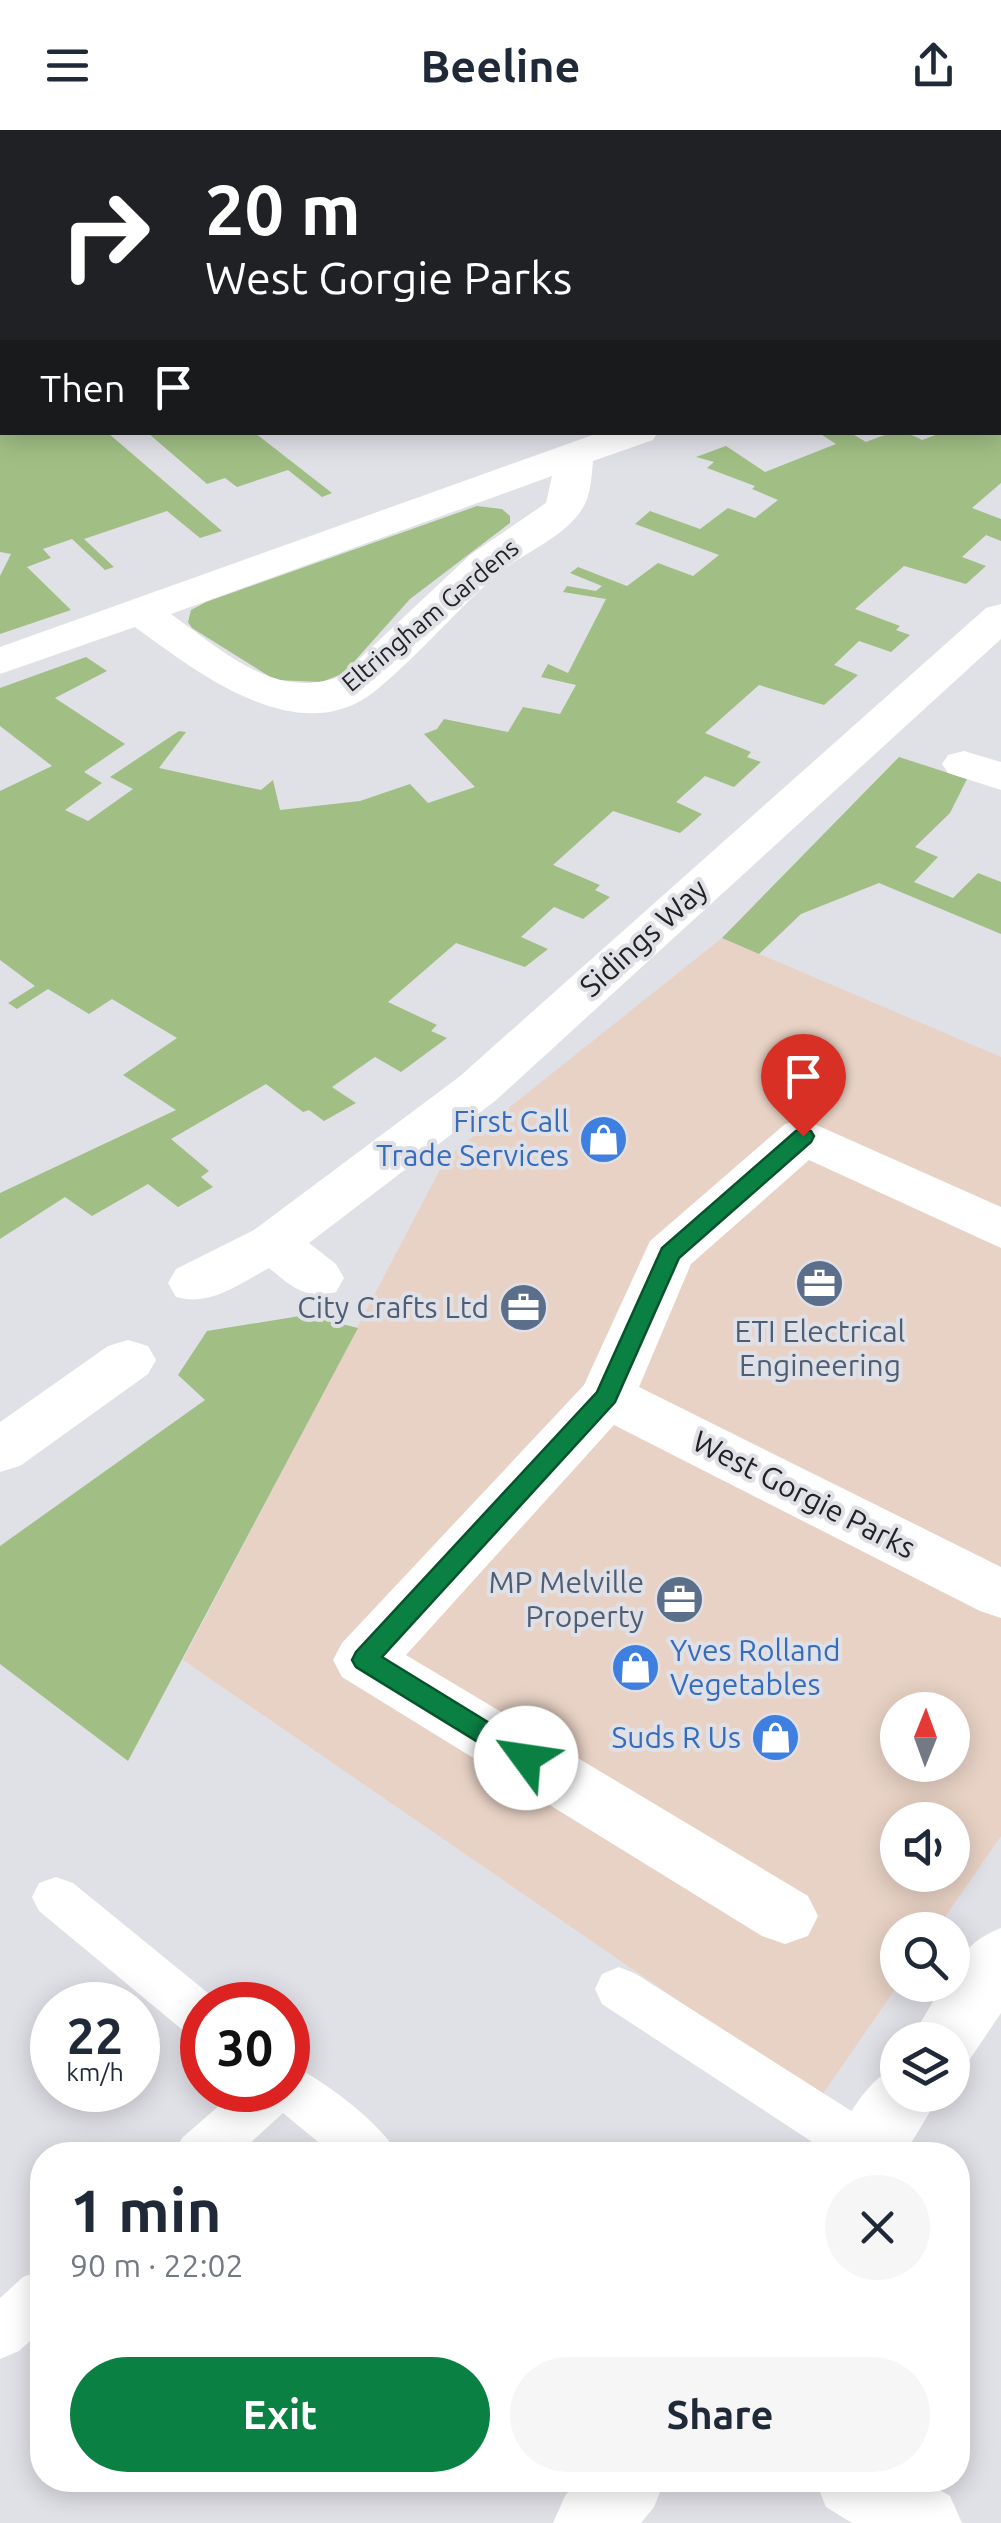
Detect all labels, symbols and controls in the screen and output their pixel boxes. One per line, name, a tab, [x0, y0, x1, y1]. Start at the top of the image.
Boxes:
icon: menu	[40, 38, 95, 93]
icon: share	[906, 38, 961, 93]
text: Beeline	[420, 40, 581, 91]
icon: right	[40, 170, 170, 300]
text: 20 m	[205, 170, 361, 248]
text: West Gorgie Parks	[205, 252, 572, 303]
icon: arrive	[146, 360, 201, 415]
text: Then	[40, 367, 126, 409]
street label: Eltringham Gardens	[336, 533, 524, 697]
street label: Sidings Way	[573, 871, 714, 1003]
pin	[761, 1034, 846, 1137]
icon: arrive	[776, 1049, 831, 1104]
place label: First Call Trade Services	[376, 1104, 569, 1172]
shop icon: First Call Trade Services	[578, 1113, 630, 1165]
office icon: ETI Electrical Engineering	[794, 1257, 846, 1309]
office icon: City Crafts Ltd	[498, 1282, 550, 1334]
place label: City Crafts Ltd	[297, 1290, 489, 1324]
place label: ETI Electrical Engineering	[735, 1314, 906, 1382]
street label: West Gorgie Parks	[688, 1423, 921, 1565]
place label: MP Melville Property	[488, 1565, 644, 1633]
office icon: MP Melville Property	[653, 1574, 705, 1626]
place label: Yves Rolland Vegetables	[670, 1633, 840, 1701]
shop icon: Yves Rolland Vegetables	[609, 1642, 661, 1694]
north arrow	[880, 1692, 970, 1782]
map controls	[880, 1692, 970, 2112]
position arrow	[474, 1706, 578, 1810]
shop icon: Suds R Us	[750, 1712, 802, 1764]
place label: Suds R Us	[612, 1720, 741, 1754]
button: sound	[880, 1802, 970, 1892]
button: search	[880, 1912, 970, 2002]
speed limit sign: 30	[180, 1982, 310, 2112]
text: 22	[67, 2007, 123, 2063]
button: layers	[880, 2022, 970, 2112]
text: km/h	[66, 2058, 124, 2086]
button: close	[825, 2175, 930, 2280]
text: 1 min	[70, 2176, 222, 2243]
text: 90 m · 22:02	[70, 2247, 244, 2283]
button: Exit	[70, 2357, 490, 2472]
button: Share	[510, 2357, 930, 2472]

